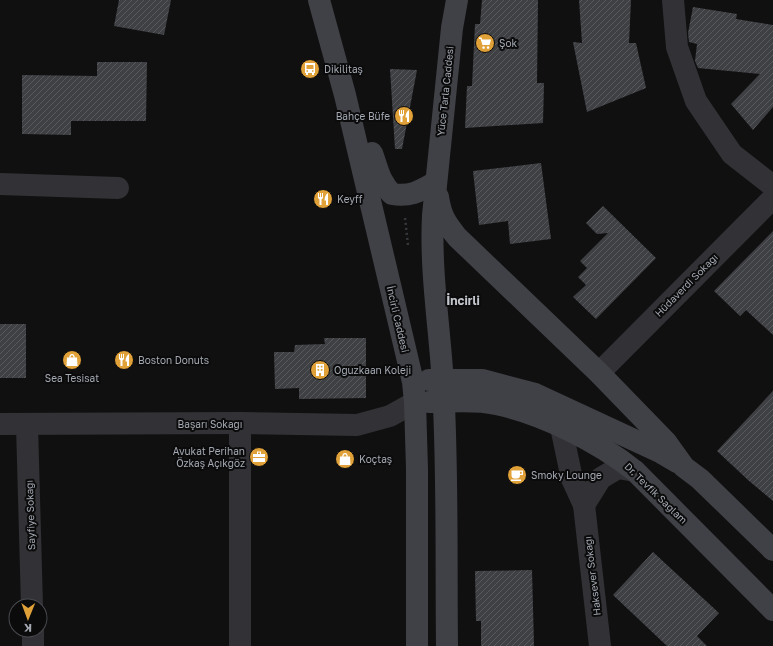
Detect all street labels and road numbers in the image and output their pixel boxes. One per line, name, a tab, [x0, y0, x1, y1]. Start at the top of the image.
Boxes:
street label: Yüce Tarla Caddesi	[434, 45, 456, 137]
street label: Hüdaverdi Sokağı	[652, 251, 720, 319]
street label: İncirli Caddesi	[384, 284, 412, 354]
street label: Başarı Sokağı	[178, 418, 242, 430]
street label: Dr. Tevfik Sağlam	[622, 460, 690, 526]
street label: Sayfiye Sokağı	[23, 480, 37, 550]
street label: Haksever Sokağı	[581, 536, 603, 616]

